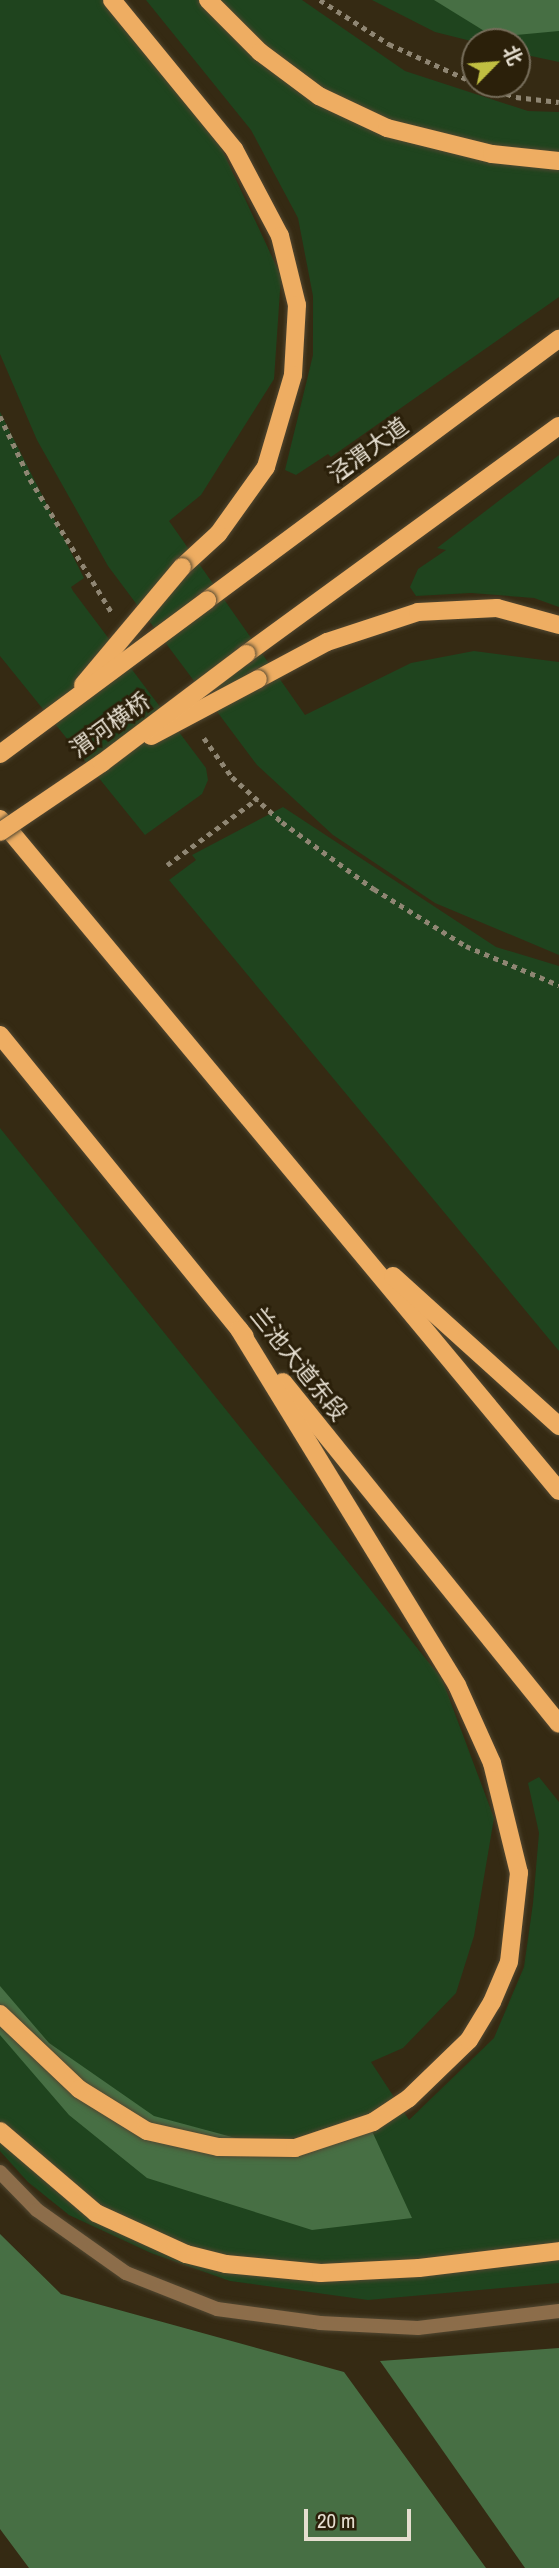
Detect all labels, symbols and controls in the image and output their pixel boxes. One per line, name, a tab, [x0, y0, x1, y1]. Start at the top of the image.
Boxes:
north arrow	[461, 28, 531, 98]
text: 北	[497, 41, 529, 69]
street label: 泾渭大道	[323, 412, 413, 488]
street label: 渭河横桥	[65, 687, 155, 763]
street label: 兰池大道东段	[245, 1302, 353, 1426]
scale bar	[307, 2494, 414, 2538]
text: 20 m	[317, 2506, 355, 2535]

